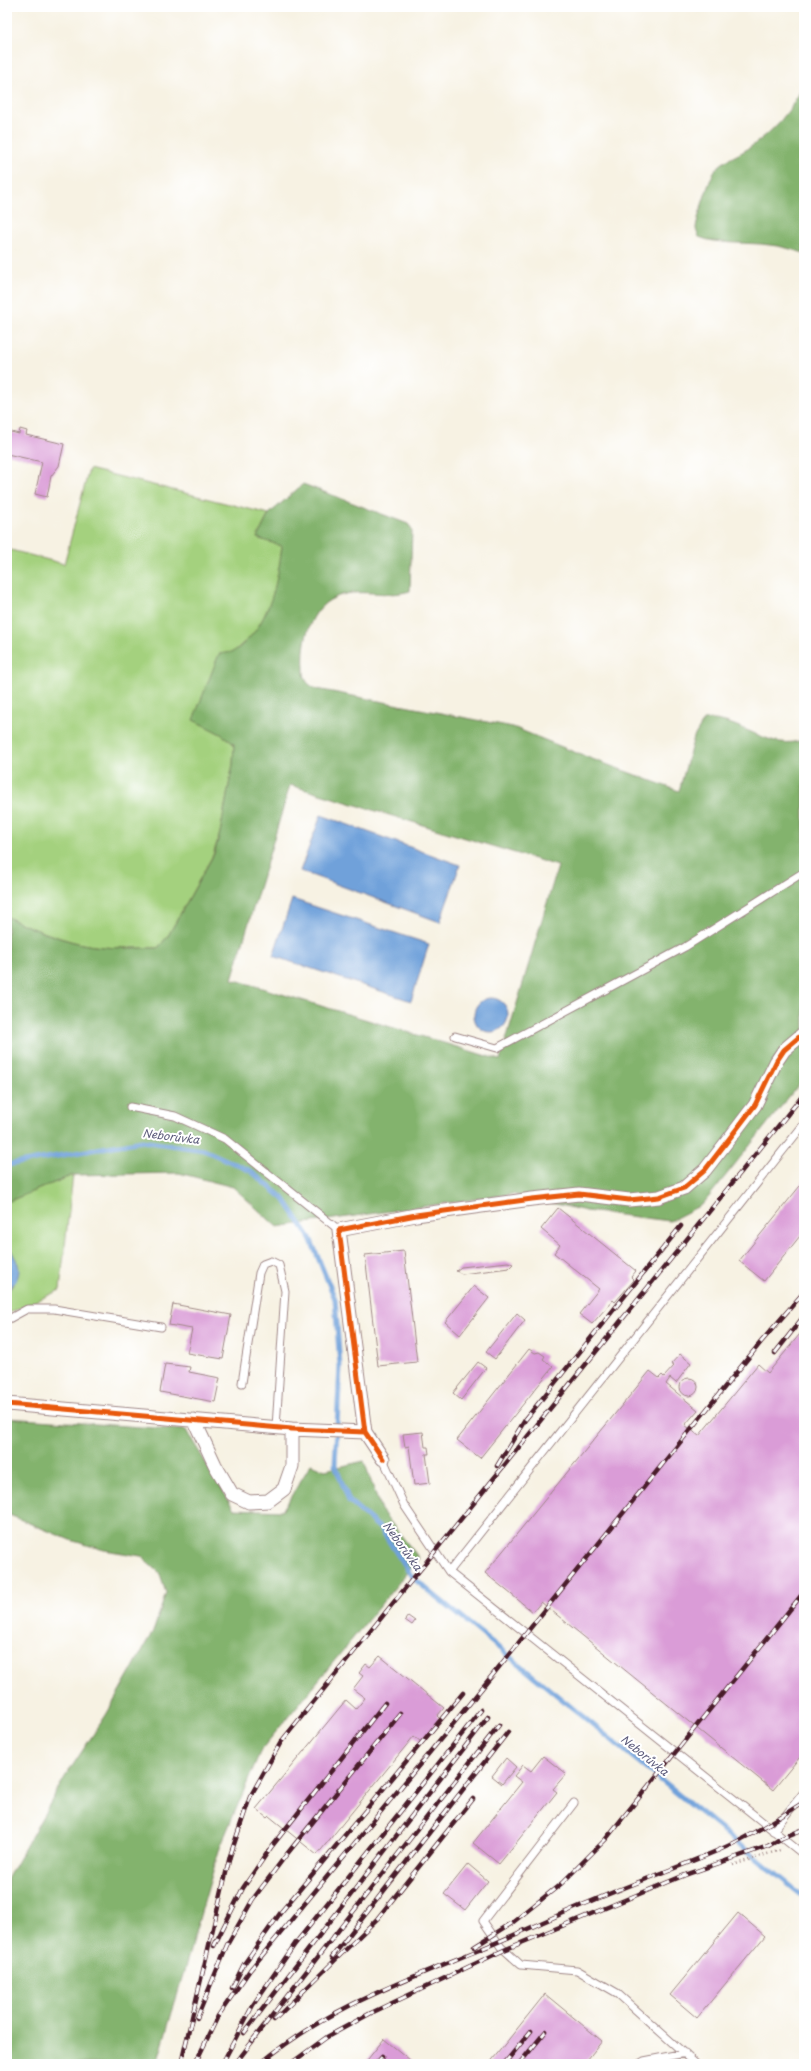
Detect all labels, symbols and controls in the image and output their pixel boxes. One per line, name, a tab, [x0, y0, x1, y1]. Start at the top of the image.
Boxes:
water label: Neborůvka	[142, 1124, 201, 1148]
water label: Neborůvka	[379, 1518, 427, 1575]
water label: Neborůvka	[617, 1730, 673, 1780]

